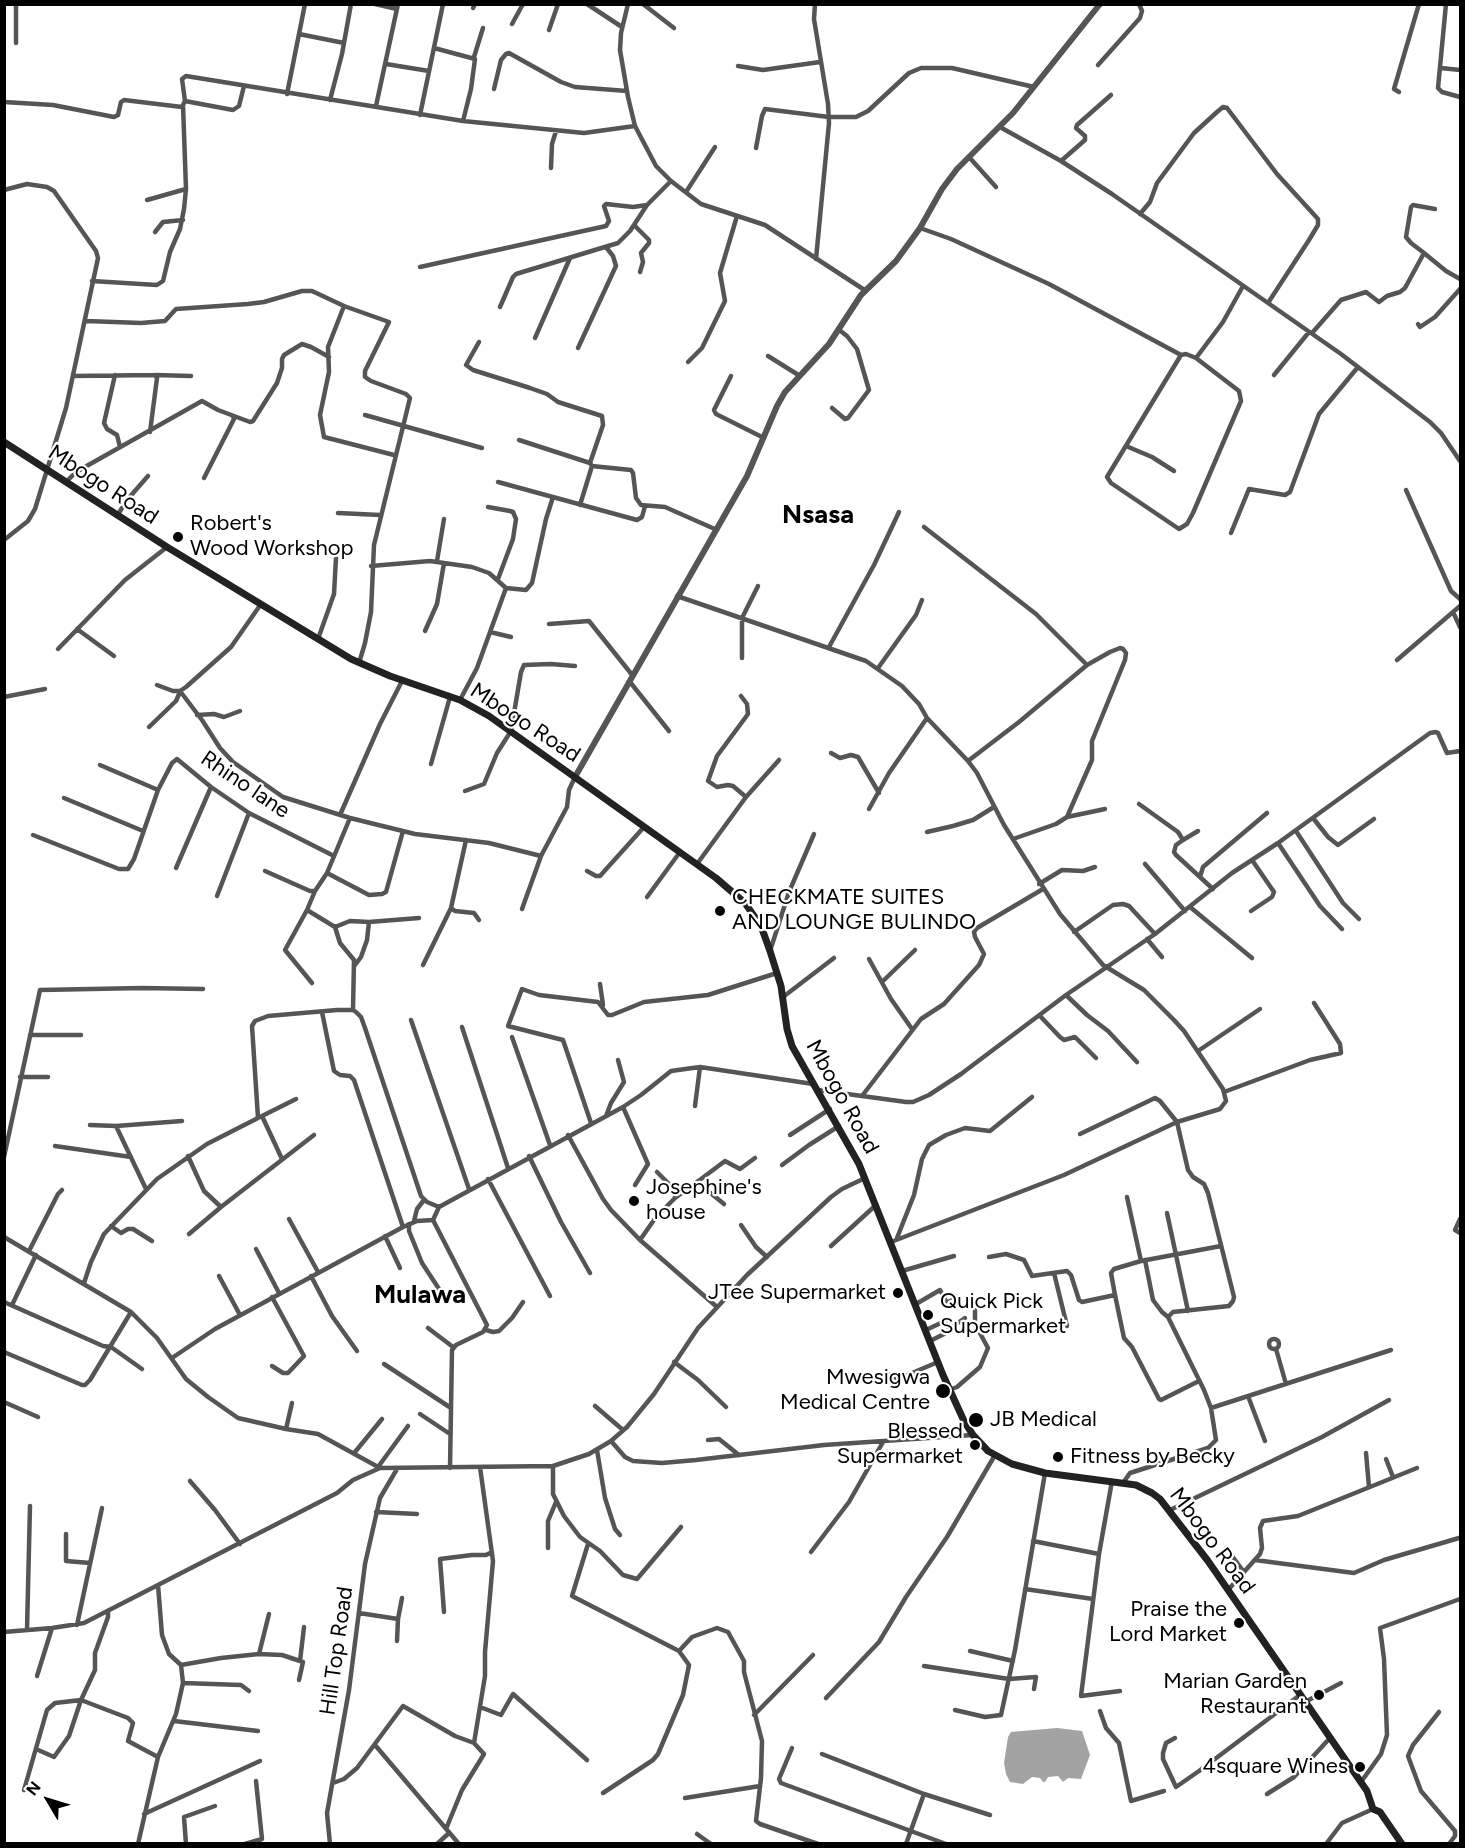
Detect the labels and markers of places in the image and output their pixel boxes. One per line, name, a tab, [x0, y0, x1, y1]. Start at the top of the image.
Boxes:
place label: Robert's Wood Workshop	[190, 511, 353, 562]
marker: Robert's Wood Workshop	[171, 530, 185, 544]
place label: CHECKMATE SUITES AND LOUNGE BULINDO	[732, 885, 976, 936]
marker: CHECKMATE SUITES AND LOUNGE BULINDO	[713, 904, 727, 918]
place label: Josephine's house	[646, 1175, 762, 1226]
marker: Josephine's house	[627, 1194, 641, 1208]
place label: JTee Supermarket	[708, 1280, 886, 1306]
marker: JTee Supermarket	[891, 1286, 905, 1300]
place label: Quick Pick Supermarket	[940, 1289, 1066, 1340]
marker: Quick Pick Supermarket	[921, 1308, 935, 1322]
place label: Mwesigwa Medical Centre	[780, 1365, 930, 1416]
marker: Mwesigwa Medical Centre	[934, 1382, 952, 1400]
place label: JB Medical	[990, 1407, 1097, 1433]
marker: JB Medical	[967, 1411, 985, 1429]
place label: Blessed Supermarket	[837, 1419, 963, 1470]
marker: Blessed Supermarket	[968, 1438, 982, 1452]
place label: Fitness by Becky	[1070, 1444, 1235, 1470]
marker: Fitness by Becky	[1051, 1450, 1065, 1464]
place label: Praise the Lord Market	[1109, 1597, 1227, 1648]
marker: Praise the Lord Market	[1232, 1616, 1246, 1630]
place label: Marian Garden Restaurant	[1163, 1669, 1307, 1720]
marker: Marian Garden Restaurant	[1312, 1688, 1326, 1702]
place label: 4square Wines	[1202, 1754, 1348, 1780]
marker: 4square Wines	[1353, 1760, 1367, 1774]

